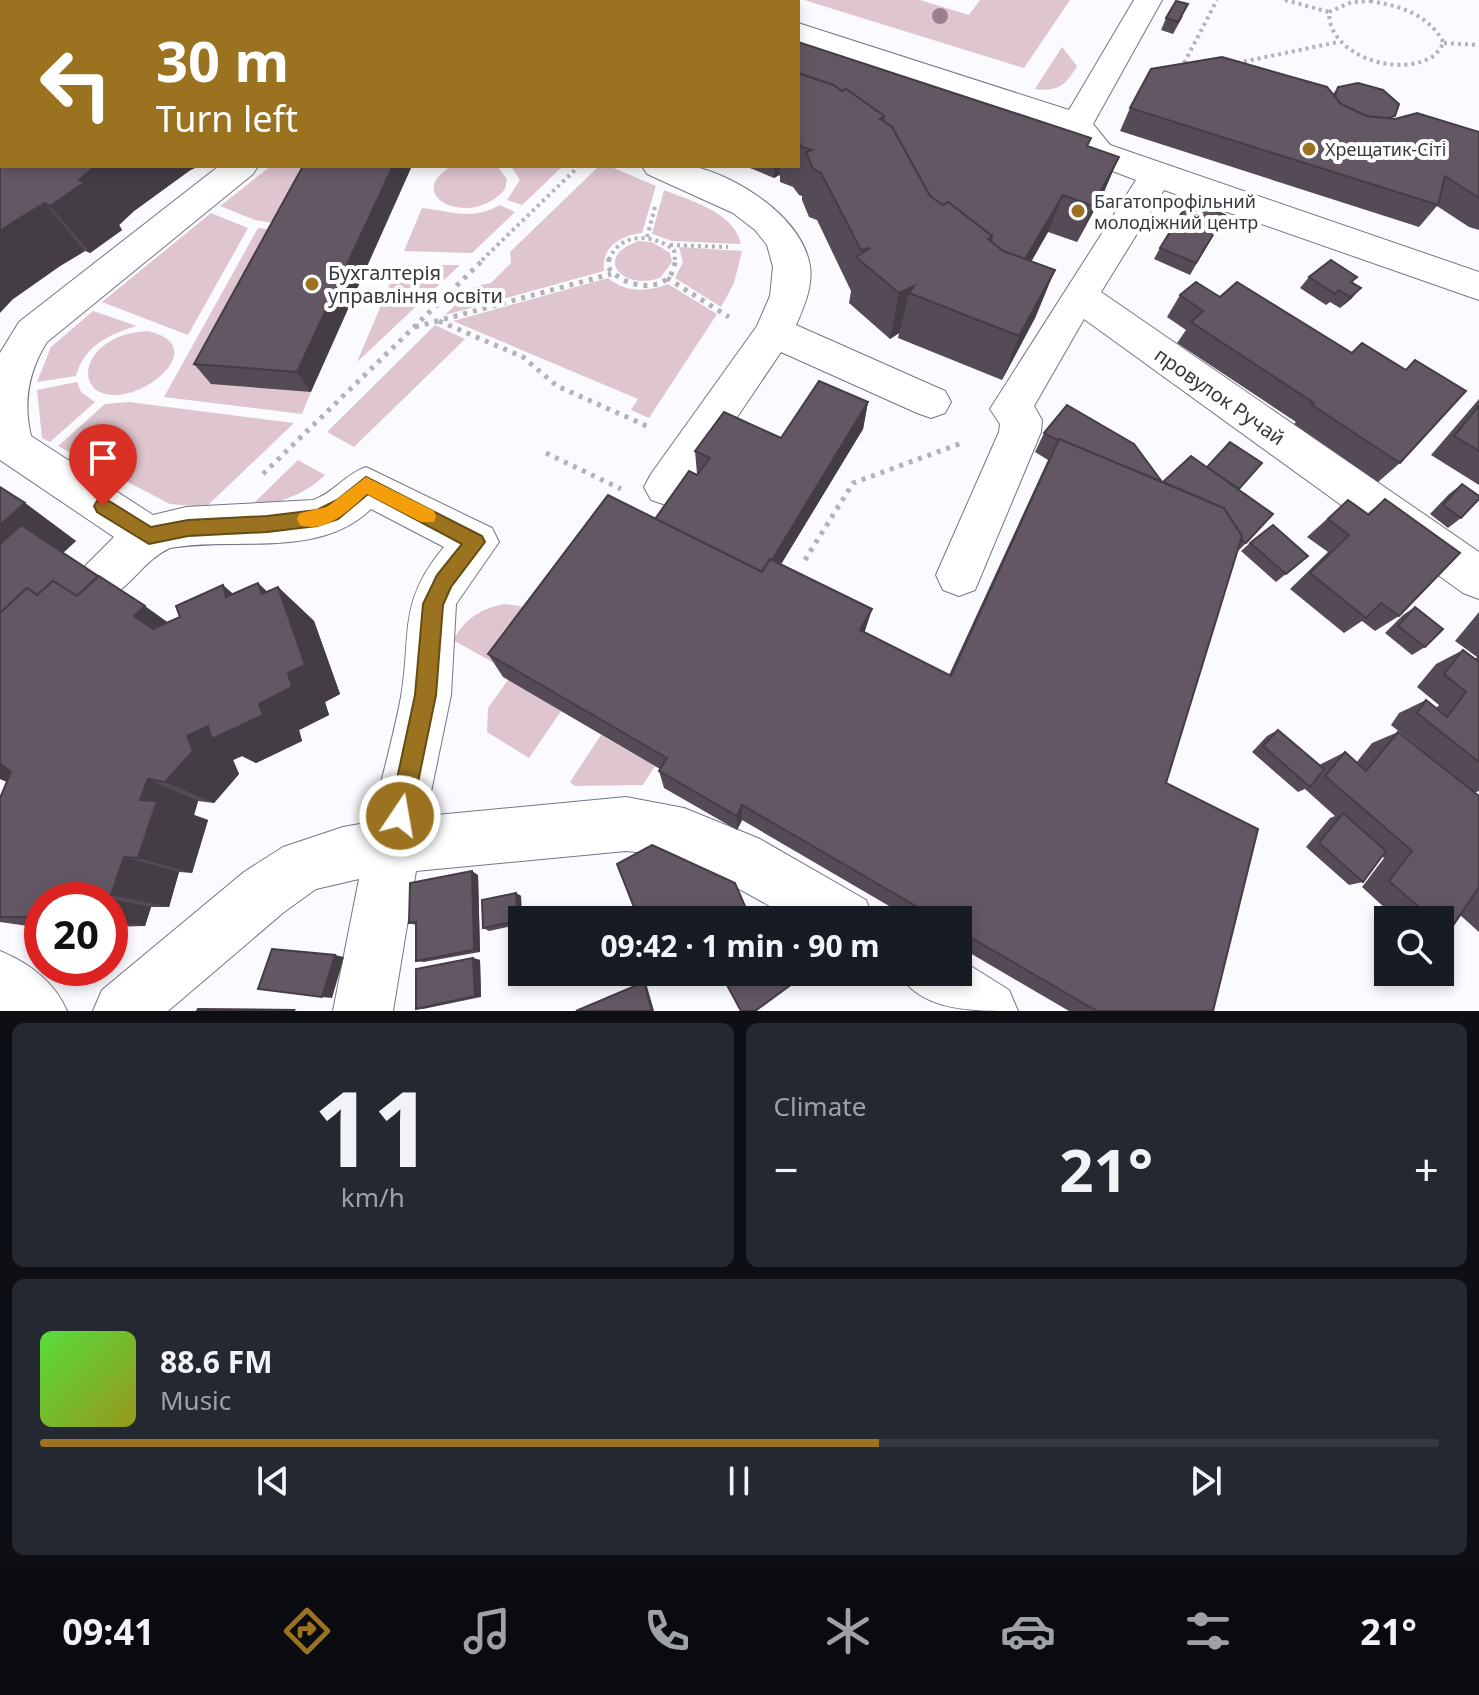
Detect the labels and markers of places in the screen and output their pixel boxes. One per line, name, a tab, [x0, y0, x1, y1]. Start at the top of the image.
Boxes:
place label: Хрещатик-Сіті	[1325, 137, 1446, 161]
marker: Хрещатик-Сіті	[1300, 140, 1318, 158]
place label: Багатопрофільний молодіжний центр	[1094, 189, 1258, 234]
marker: Багатопрофільний молодіжний центр	[1069, 202, 1087, 220]
place label: Бухгалтерія управління освіти	[328, 259, 503, 309]
marker: Бухгалтерія управління освіти	[303, 275, 321, 293]
pin	[69, 424, 137, 506]

